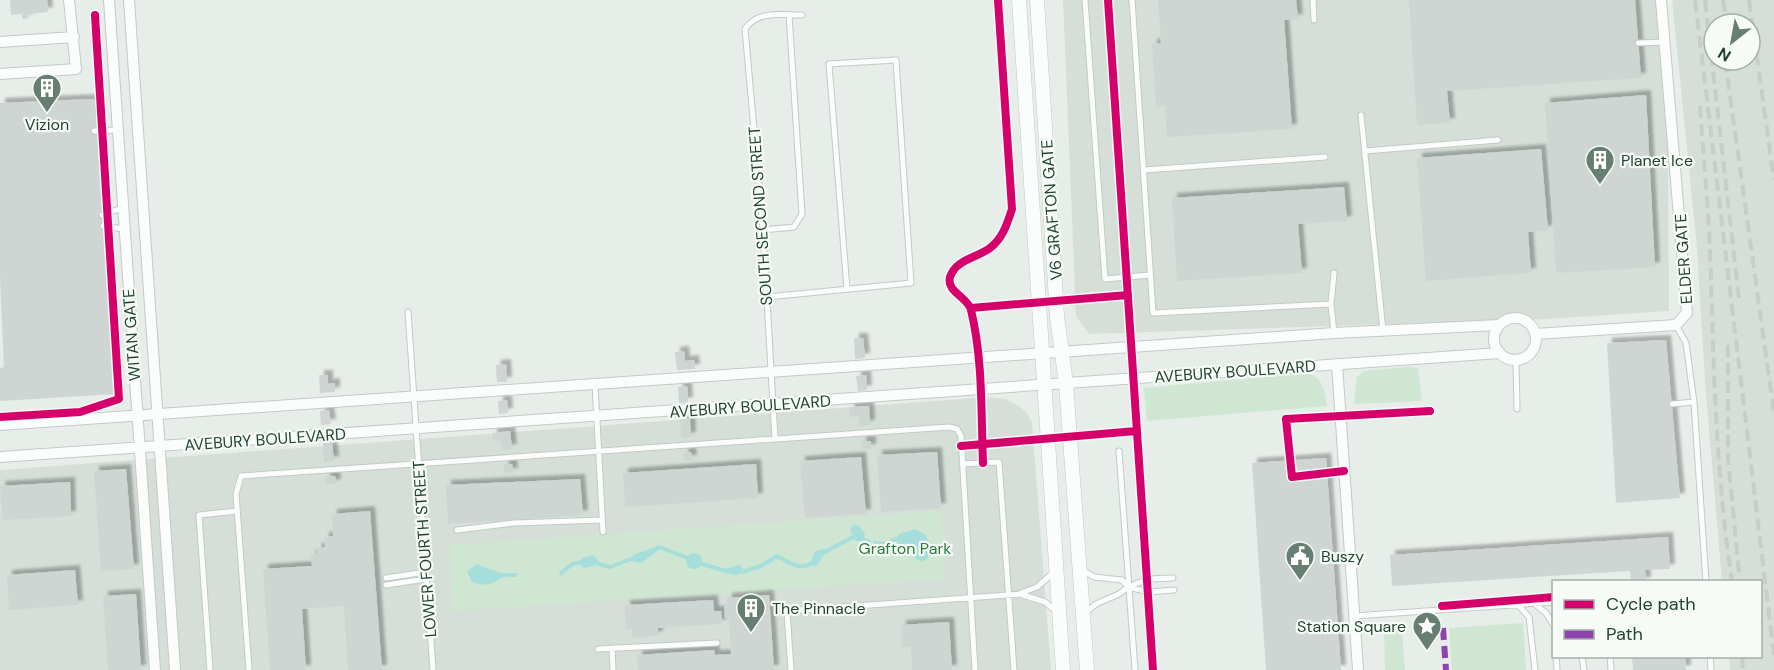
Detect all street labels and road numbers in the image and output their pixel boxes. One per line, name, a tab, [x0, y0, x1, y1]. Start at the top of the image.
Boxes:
street label: SOUTH SECOND STREET	[744, 126, 777, 306]
street label: V6 GRAFTON GATE	[1036, 139, 1067, 281]
street label: ELDER GATE	[1670, 213, 1697, 305]
street label: WITAN GATE	[118, 288, 145, 382]
street label: AVEBURY BOULEVARD	[1154, 355, 1316, 388]
street label: AVEBURY BOULEVARD	[669, 390, 831, 423]
street label: AVEBURY BOULEVARD	[184, 423, 346, 456]
street label: LOWER FOURTH STREET	[408, 460, 441, 638]

